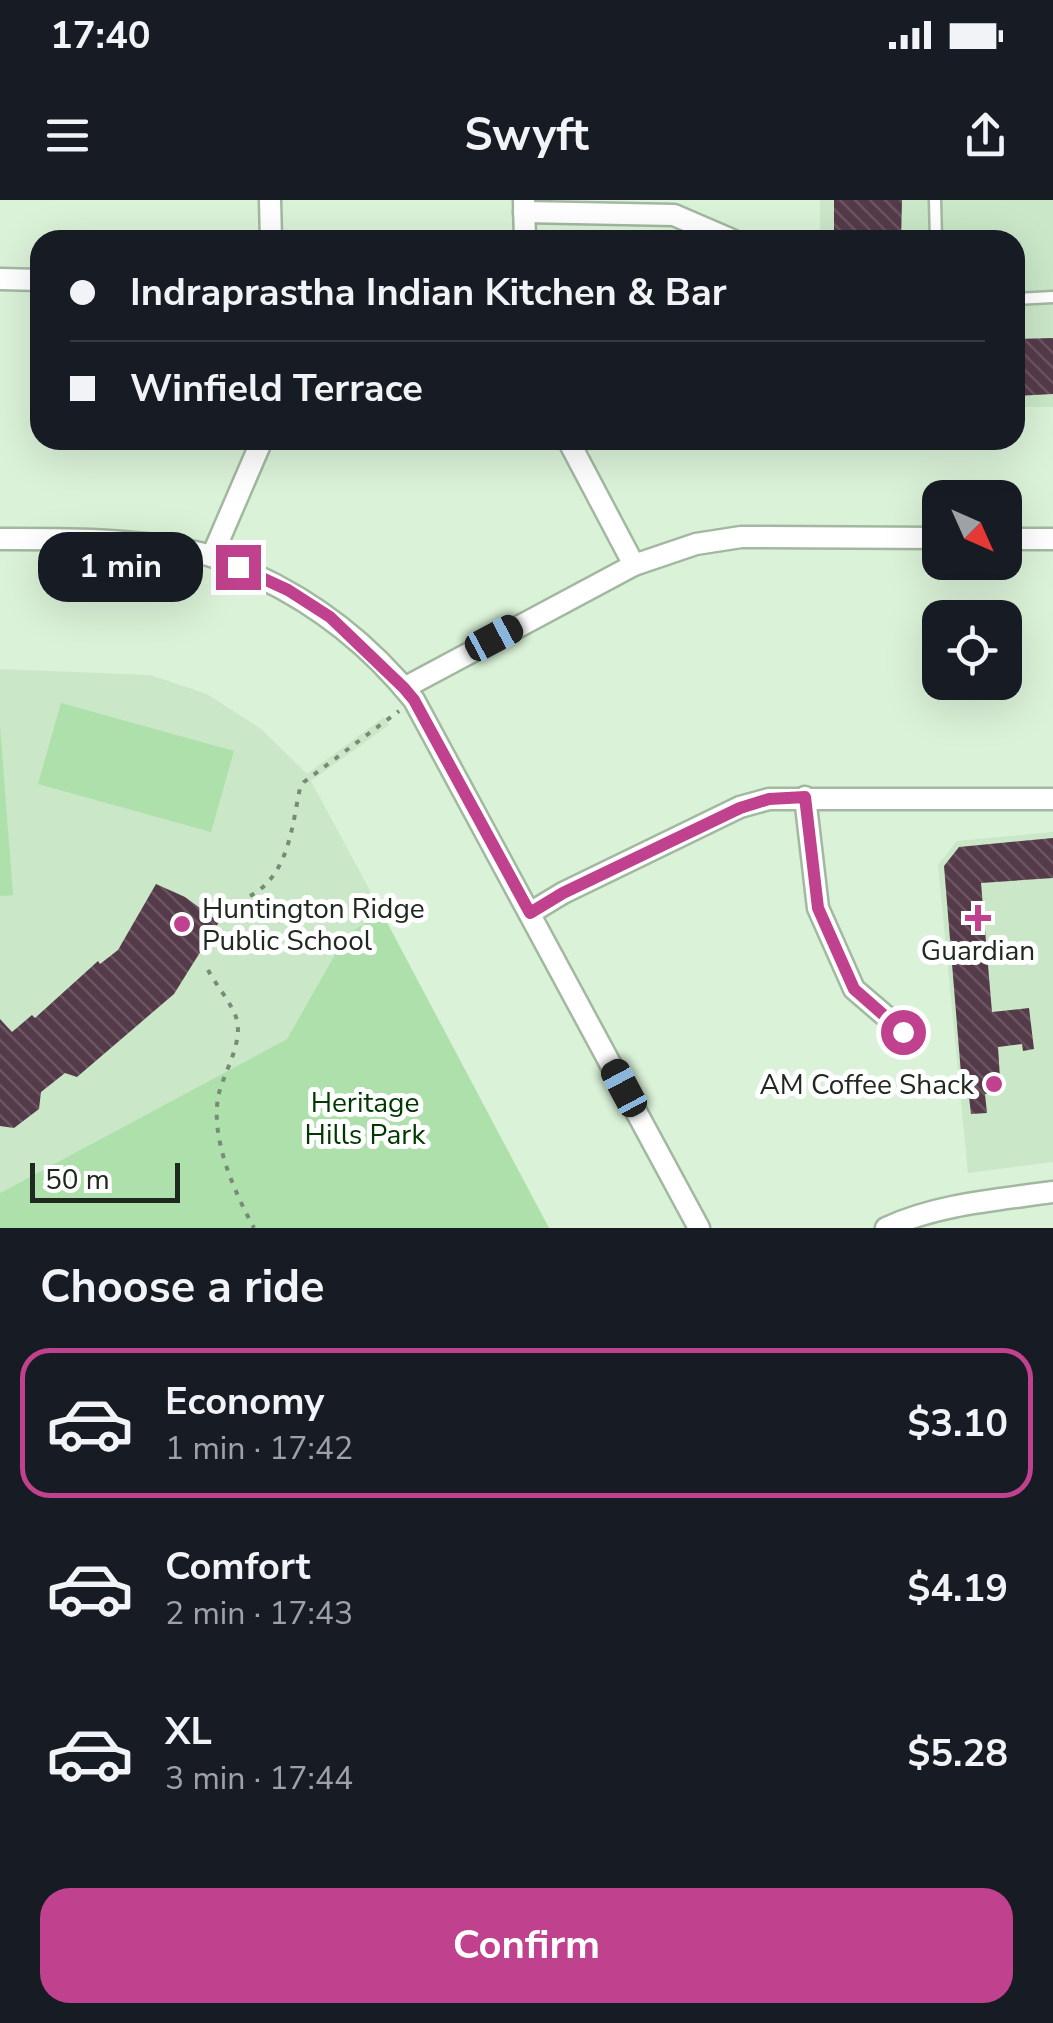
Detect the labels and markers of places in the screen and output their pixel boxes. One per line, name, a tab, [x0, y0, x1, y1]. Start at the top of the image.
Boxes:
place label: Huntington Ridge Public School	[202, 890, 425, 960]
marker: Guardian	[967, 907, 989, 929]
marker: Huntington Ridge Public School	[171, 913, 193, 935]
place label: Guardian	[921, 932, 1035, 970]
place label: AM Coffee Shack	[759, 1066, 975, 1104]
marker: AM Coffee Shack	[983, 1073, 1005, 1095]

